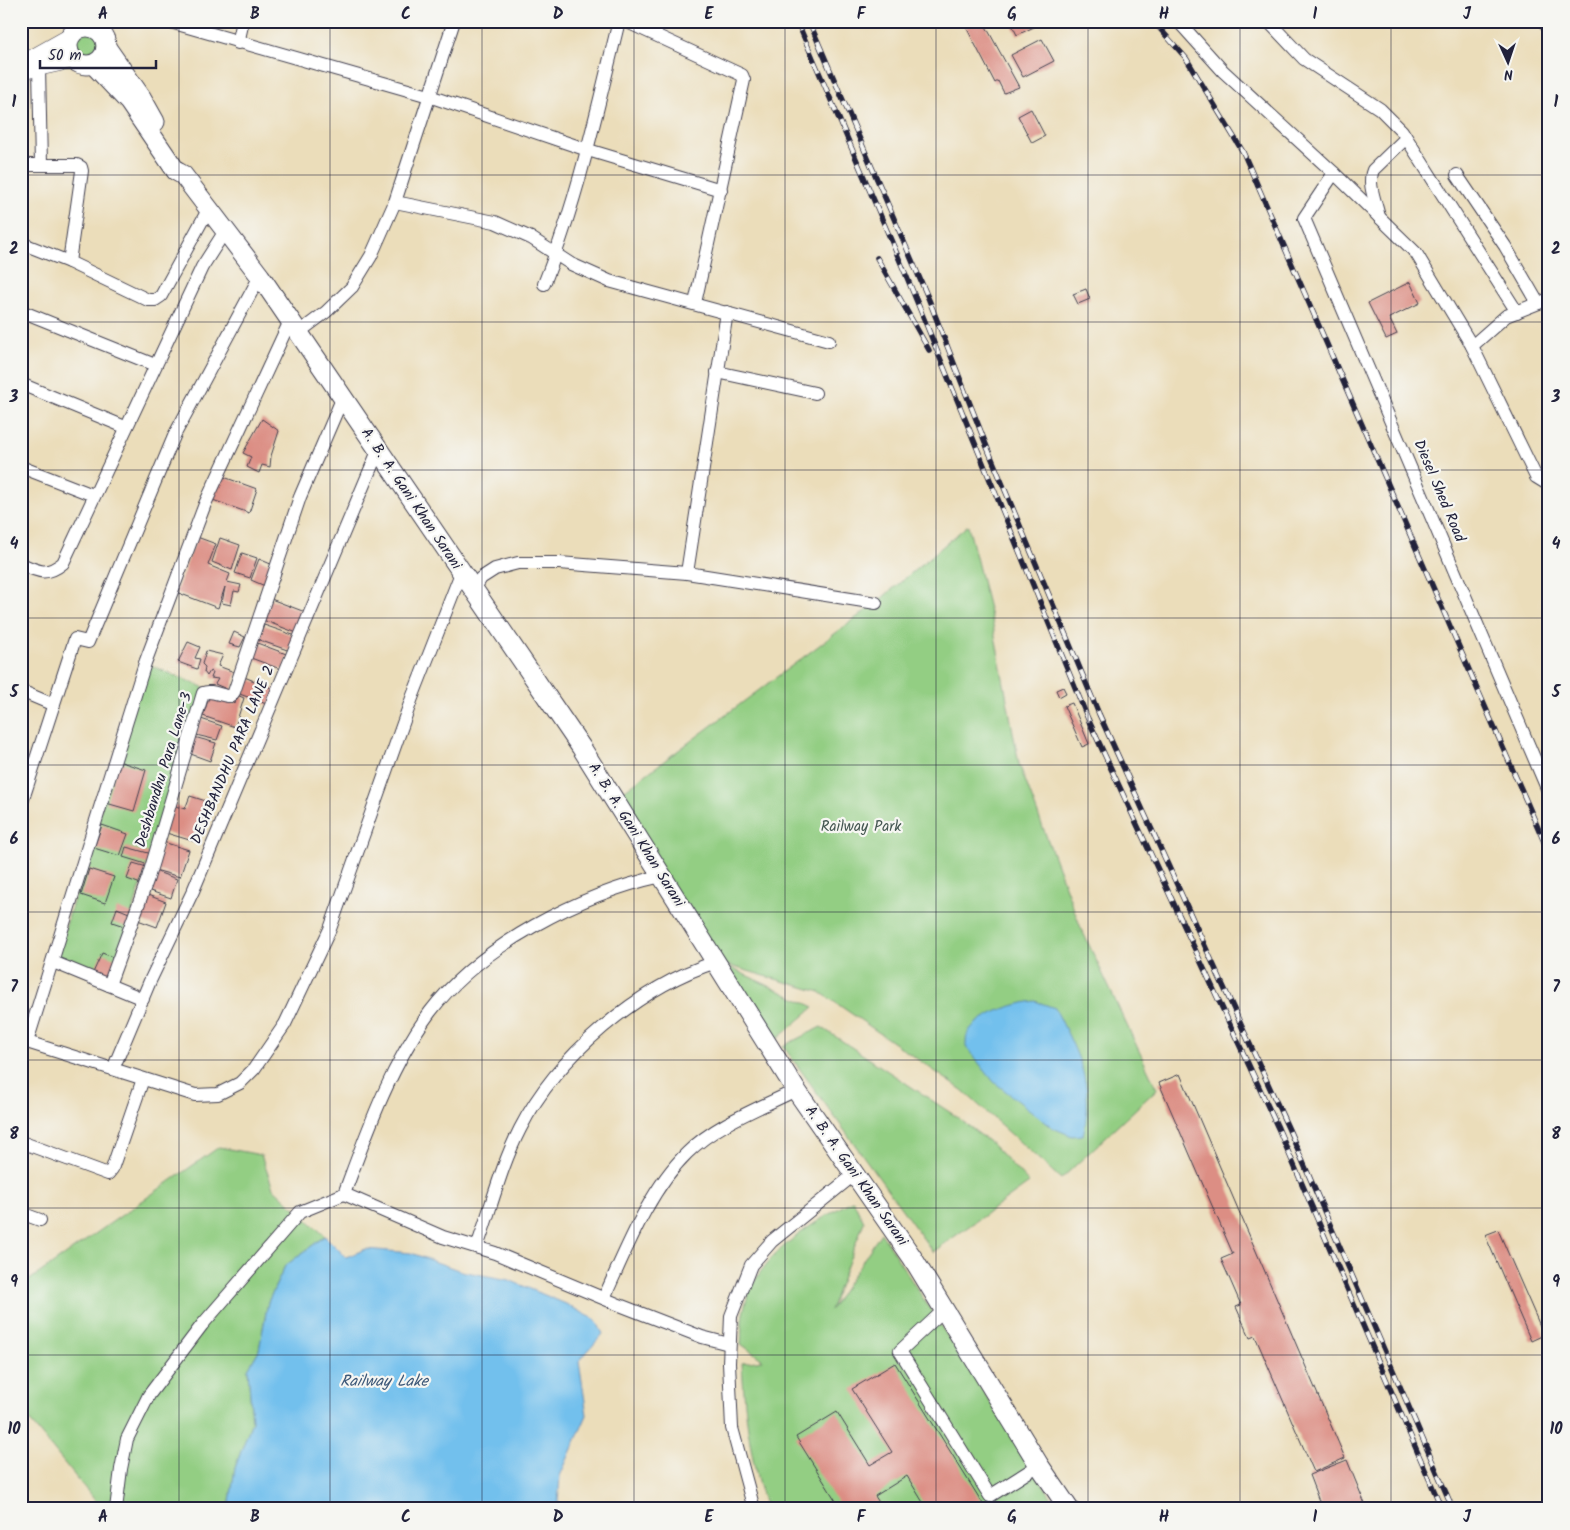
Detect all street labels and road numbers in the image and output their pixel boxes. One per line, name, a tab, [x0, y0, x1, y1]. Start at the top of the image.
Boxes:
street label: A. B. A. Gani Khan Sarani	[354, 423, 468, 576]
street label: Diesel Shed Road	[1407, 436, 1472, 546]
street label: DESHBANDHU PARA LANE 2	[184, 662, 282, 848]
street label: Deshbandhu Para Lane-3	[129, 689, 199, 851]
street label: A. B. A. Gani Khan Sarani	[582, 758, 691, 913]
street label: A. B. A. Gani Khan Sarani	[798, 1101, 914, 1252]

